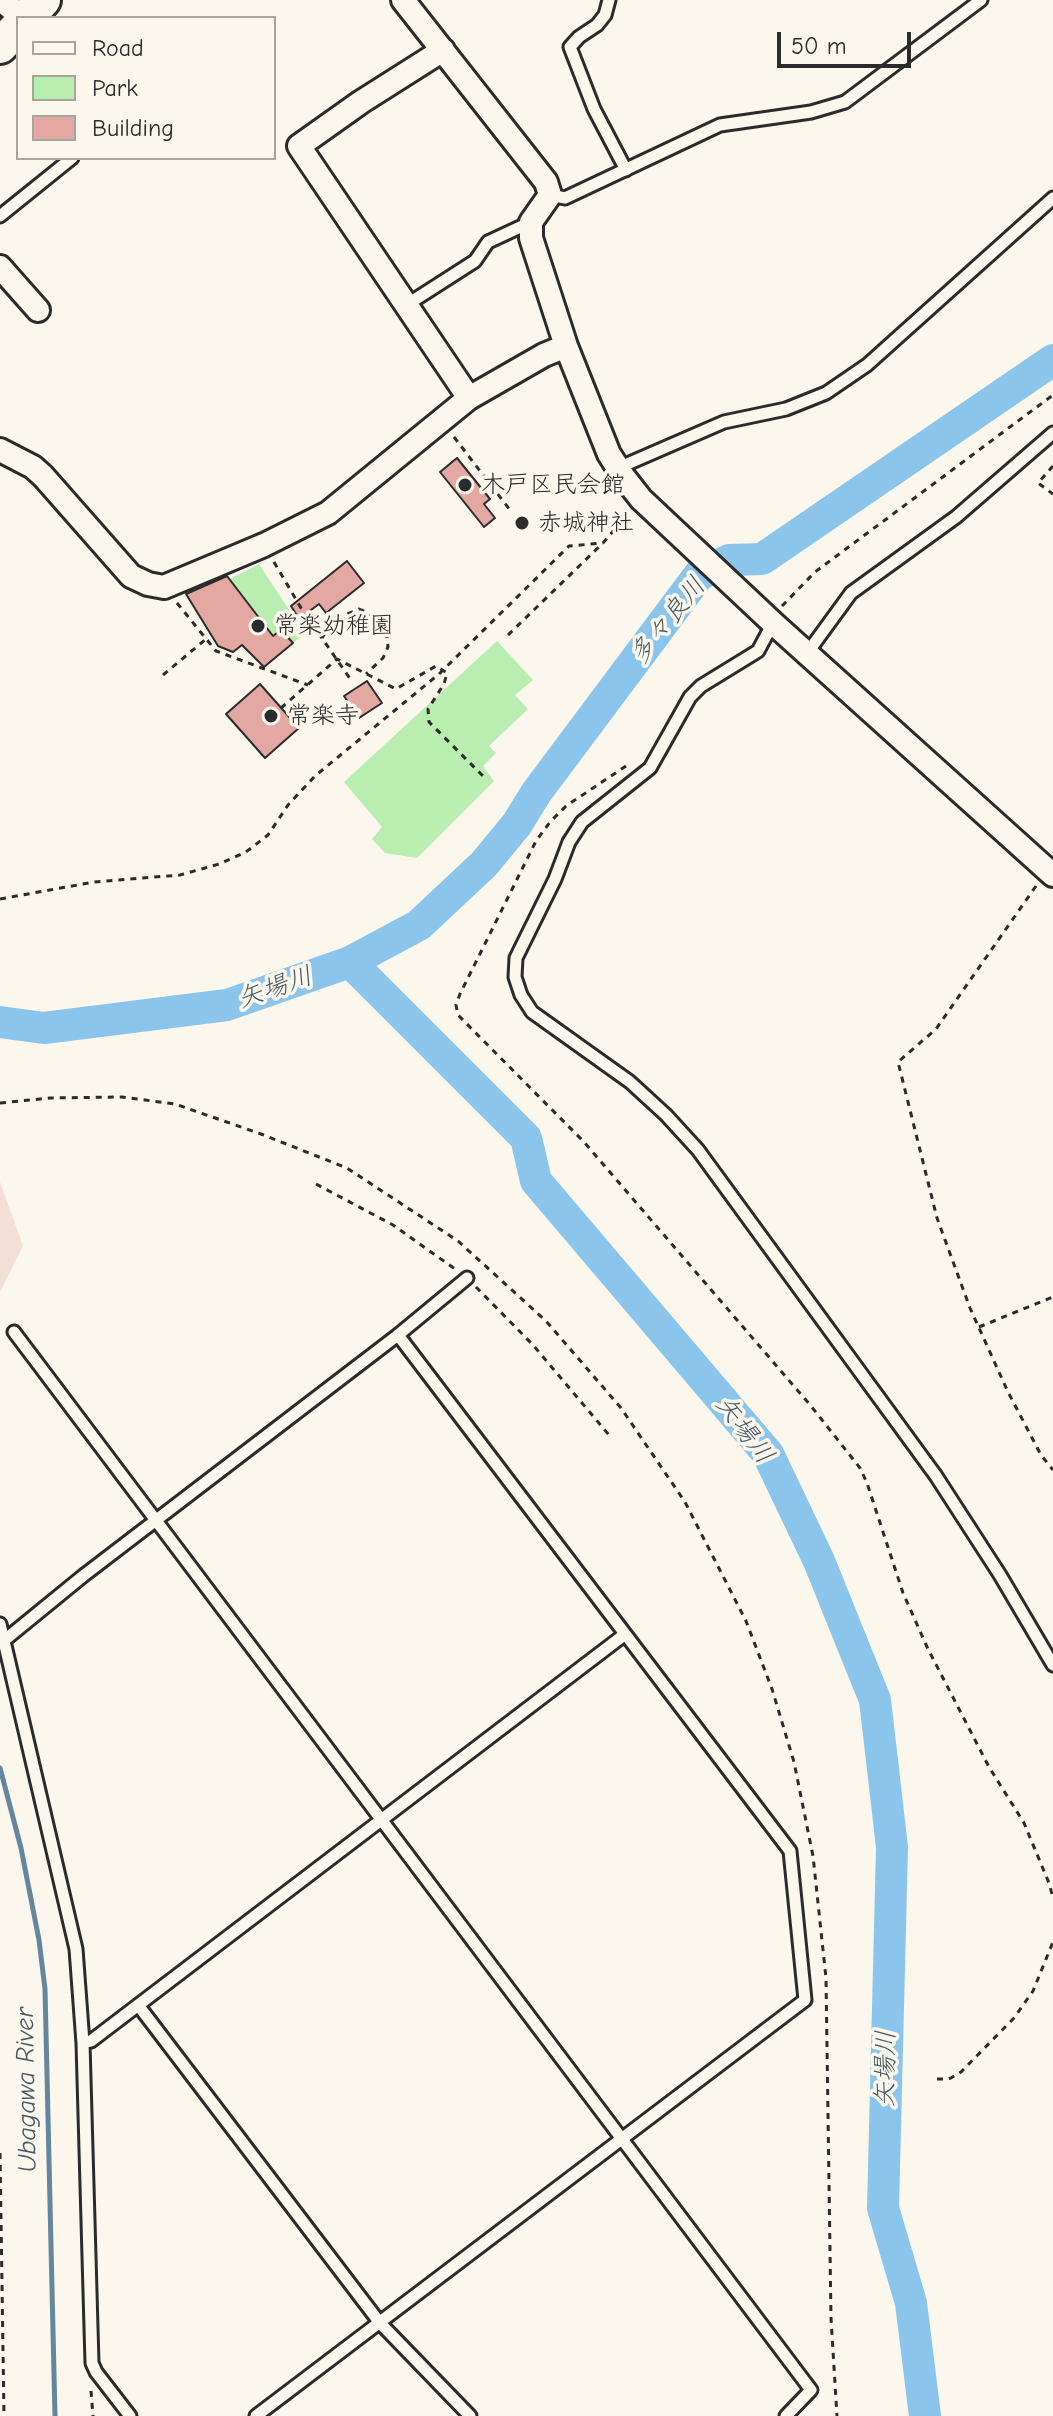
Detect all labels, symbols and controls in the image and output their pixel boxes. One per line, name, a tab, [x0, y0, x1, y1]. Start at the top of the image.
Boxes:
legend	[16, 16, 276, 160]
scale bar	[781, 16, 915, 66]
text: 50 m	[791, 32, 847, 60]
text: Road	[92, 34, 144, 62]
text: Park	[92, 74, 138, 102]
text: Building	[92, 114, 174, 142]
place label: 木戸区民会館	[481, 471, 625, 499]
marker: 木戸区民会館	[456, 476, 474, 494]
place label: 赤城神社	[538, 509, 634, 537]
marker: 赤城神社	[513, 514, 531, 532]
water label: 多々良川	[623, 571, 713, 671]
place label: 常楽幼稚園	[274, 612, 394, 640]
marker: 常楽幼稚園	[249, 617, 267, 635]
place label: 常楽寺	[287, 702, 359, 730]
marker: 常楽寺	[262, 707, 280, 725]
water label: 矢場川	[233, 961, 317, 1015]
water label: 矢場川	[708, 1389, 780, 1471]
water label: Ubagawa River	[10, 2007, 44, 2173]
water label: 矢場川	[870, 2030, 902, 2108]

